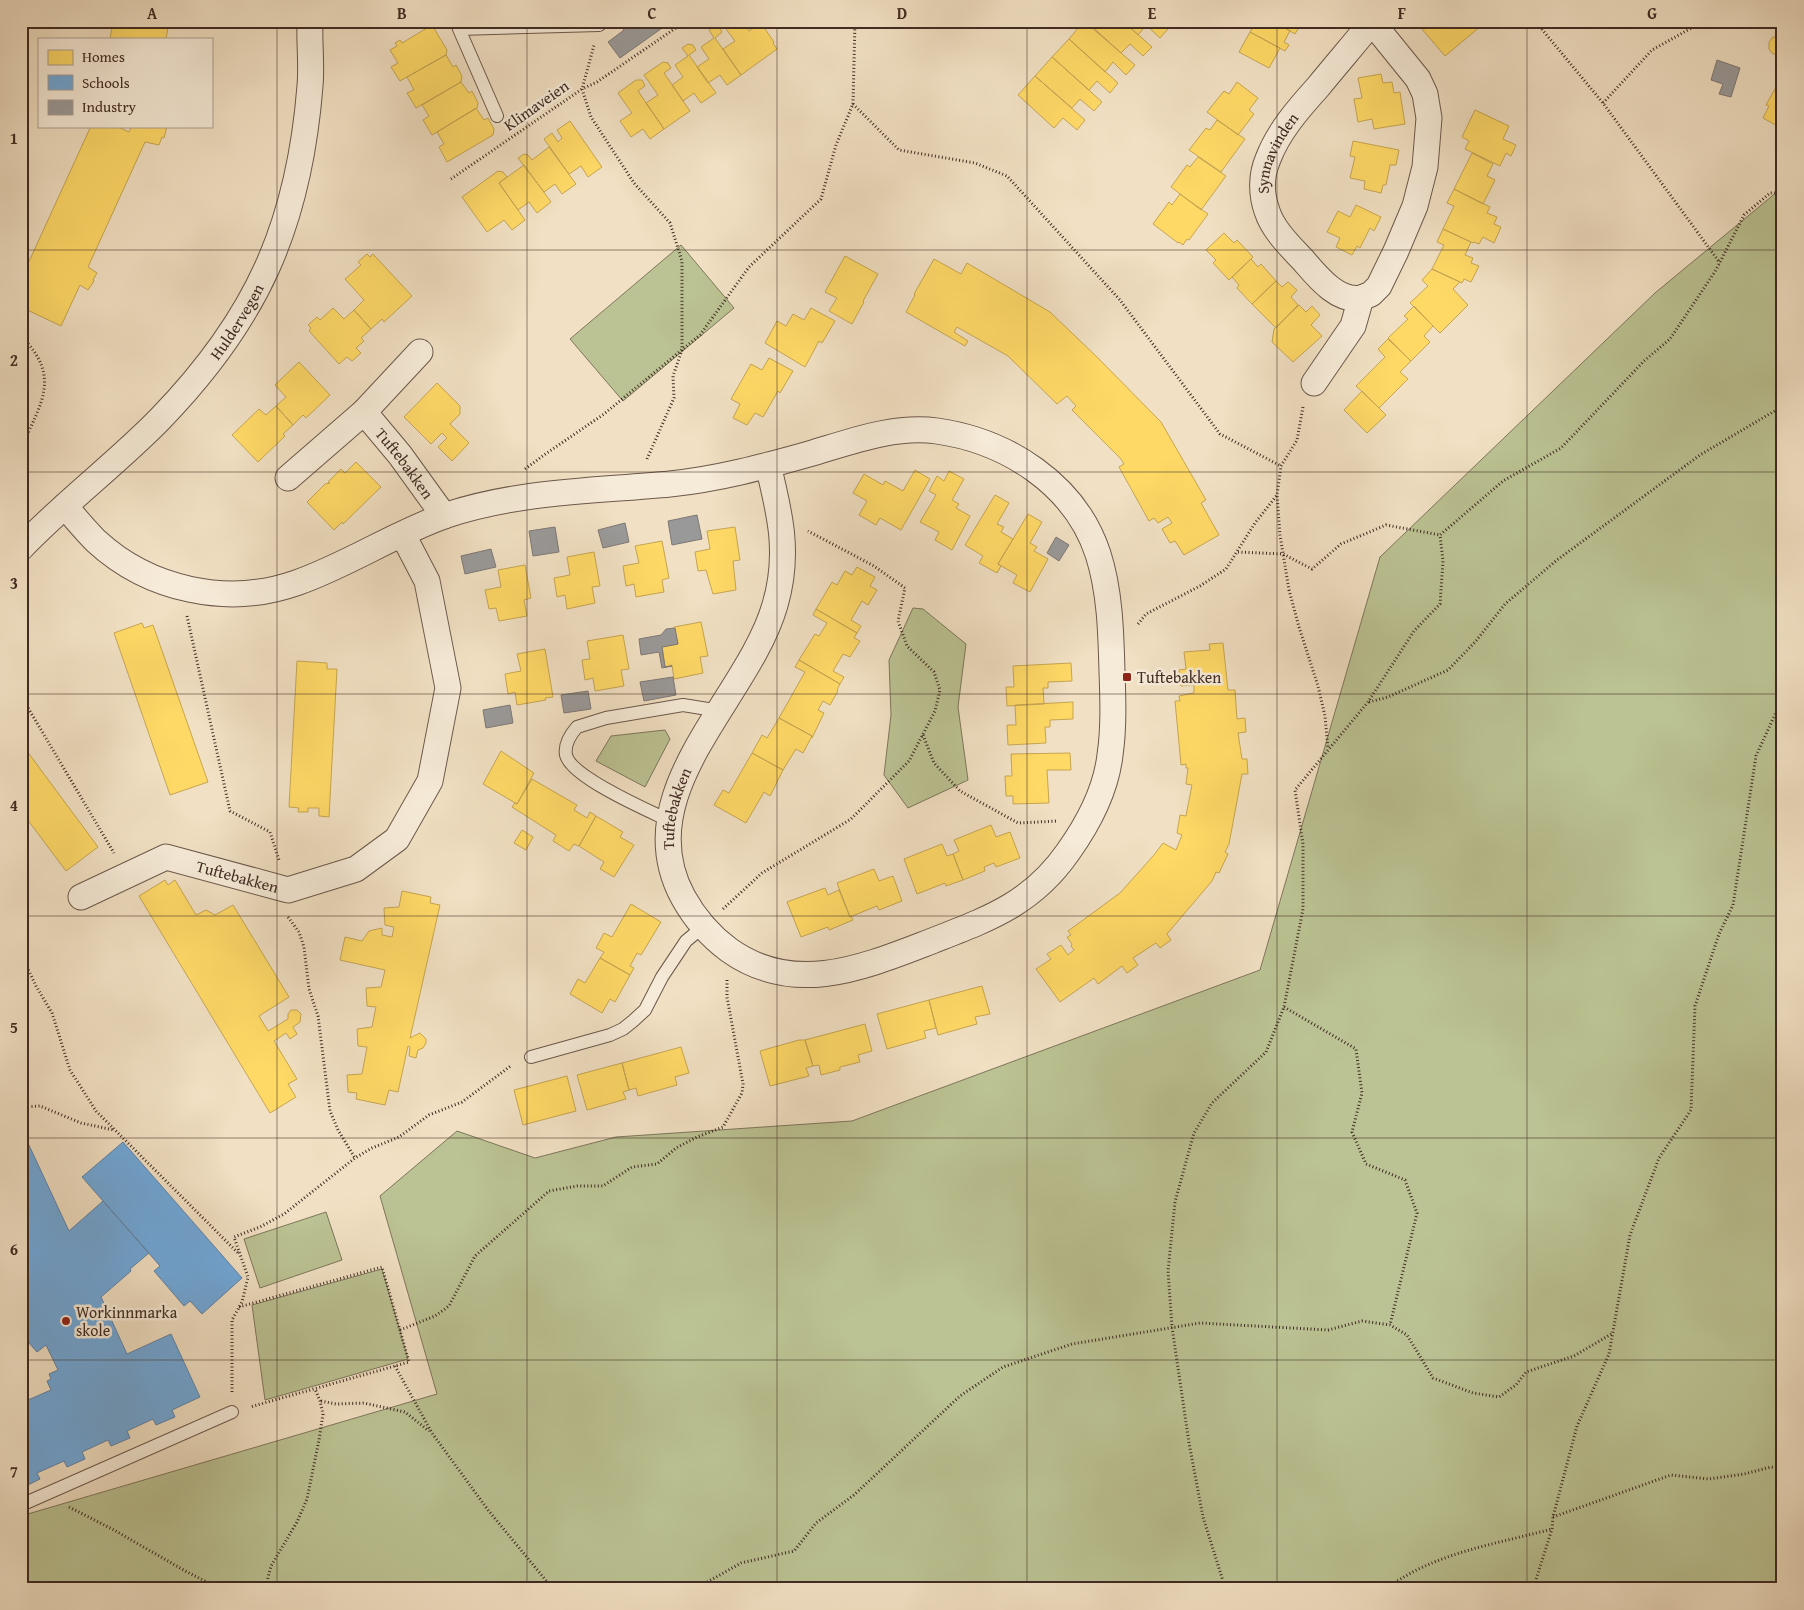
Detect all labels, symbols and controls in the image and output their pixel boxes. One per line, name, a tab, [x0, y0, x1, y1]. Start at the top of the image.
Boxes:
text: A	[147, 1, 158, 25]
text: B	[397, 1, 407, 25]
text: C	[647, 1, 657, 25]
text: D	[897, 1, 907, 25]
text: E	[1148, 1, 1157, 25]
text: F	[1398, 1, 1406, 25]
text: G	[1647, 1, 1657, 25]
legend	[38, 38, 212, 128]
text: Homes	[82, 46, 125, 67]
text: Schools	[82, 72, 130, 93]
street label: Klimaveien	[498, 74, 574, 136]
text: Industry	[82, 96, 137, 117]
street label: Synnavinden	[1250, 107, 1304, 195]
text: 1	[10, 126, 18, 150]
street label: Huldervegen	[204, 279, 270, 365]
text: 2	[10, 348, 18, 372]
street label: Tuftebakken	[370, 422, 440, 504]
text: 3	[10, 571, 18, 595]
place label: Tuftebakken	[1137, 665, 1221, 689]
marker: Tuftebakken	[1121, 671, 1133, 683]
street label: Tuftebakken	[656, 763, 697, 850]
text: 4	[10, 793, 18, 817]
street label: Tuftebakken	[194, 854, 281, 899]
text: 5	[10, 1015, 18, 1039]
text: 6	[10, 1237, 18, 1261]
place label: Workinnmarka skole	[76, 1300, 178, 1342]
marker: Workinnmarka skole	[60, 1315, 72, 1327]
text: 7	[10, 1459, 18, 1483]

